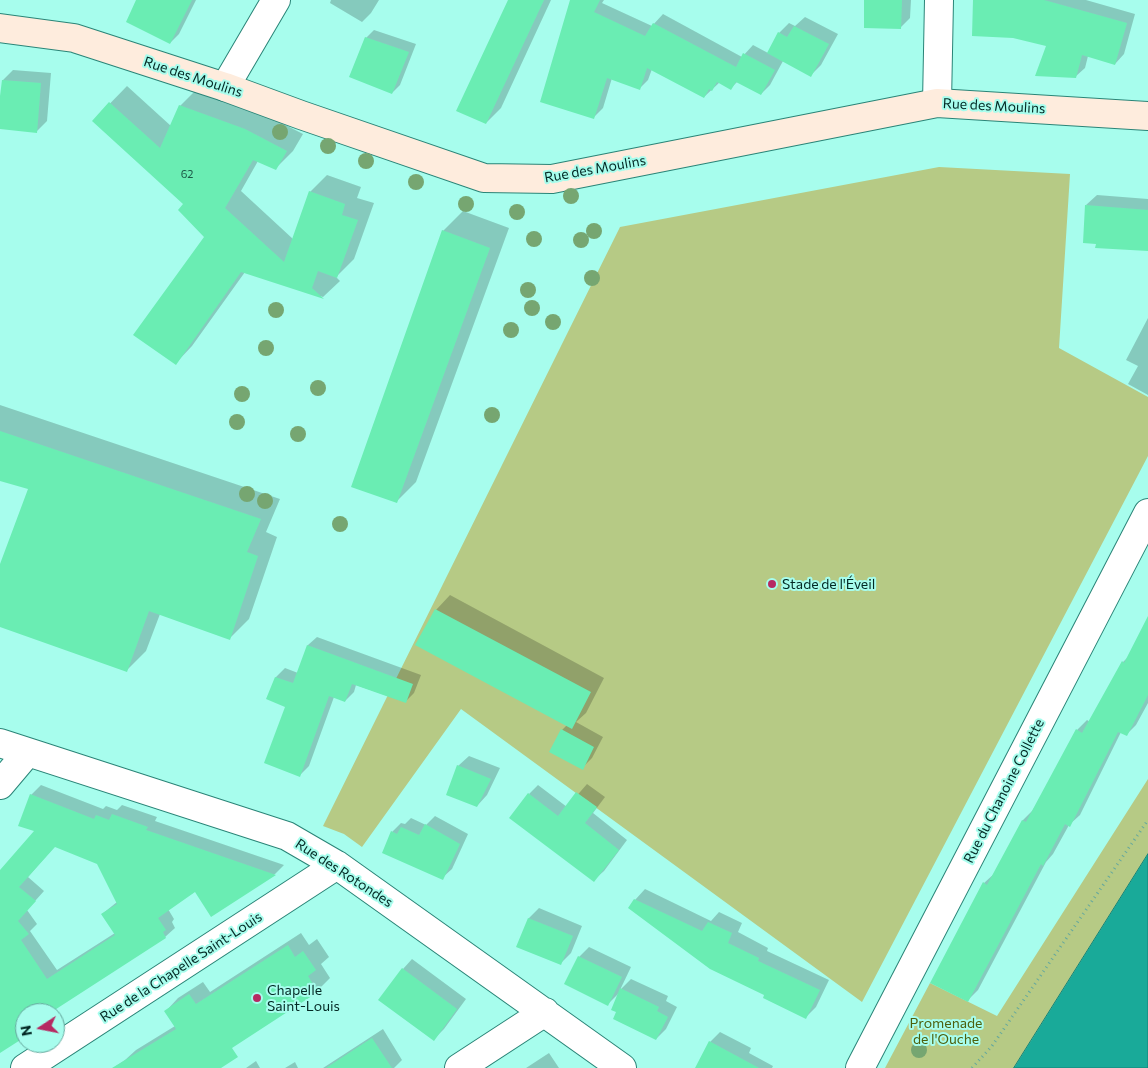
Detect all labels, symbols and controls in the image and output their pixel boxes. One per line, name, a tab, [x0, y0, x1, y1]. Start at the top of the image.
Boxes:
street label: Rue des Moulins	[142, 53, 244, 101]
street label: Rue des Moulins	[942, 95, 1046, 117]
street label: Rue des Moulins	[543, 152, 647, 186]
house number: 62	[181, 167, 193, 181]
place label: Stade de l'Éveil	[782, 576, 875, 592]
marker: Stade de l'Éveil	[766, 578, 778, 590]
street label: Rue du Chanoine Collette	[960, 716, 1048, 866]
street label: Rue des Rotondes	[292, 835, 396, 911]
street label: Rue de la Chapelle Saint-Louis	[97, 908, 265, 1026]
place label: Chapelle Saint-Louis	[267, 982, 340, 1014]
marker: Chapelle Saint-Louis	[251, 992, 263, 1004]
north arrow	[15, 1003, 65, 1053]
park label: Promenade de l'Ouche	[910, 1015, 982, 1048]
text: N	[16, 1024, 35, 1038]

